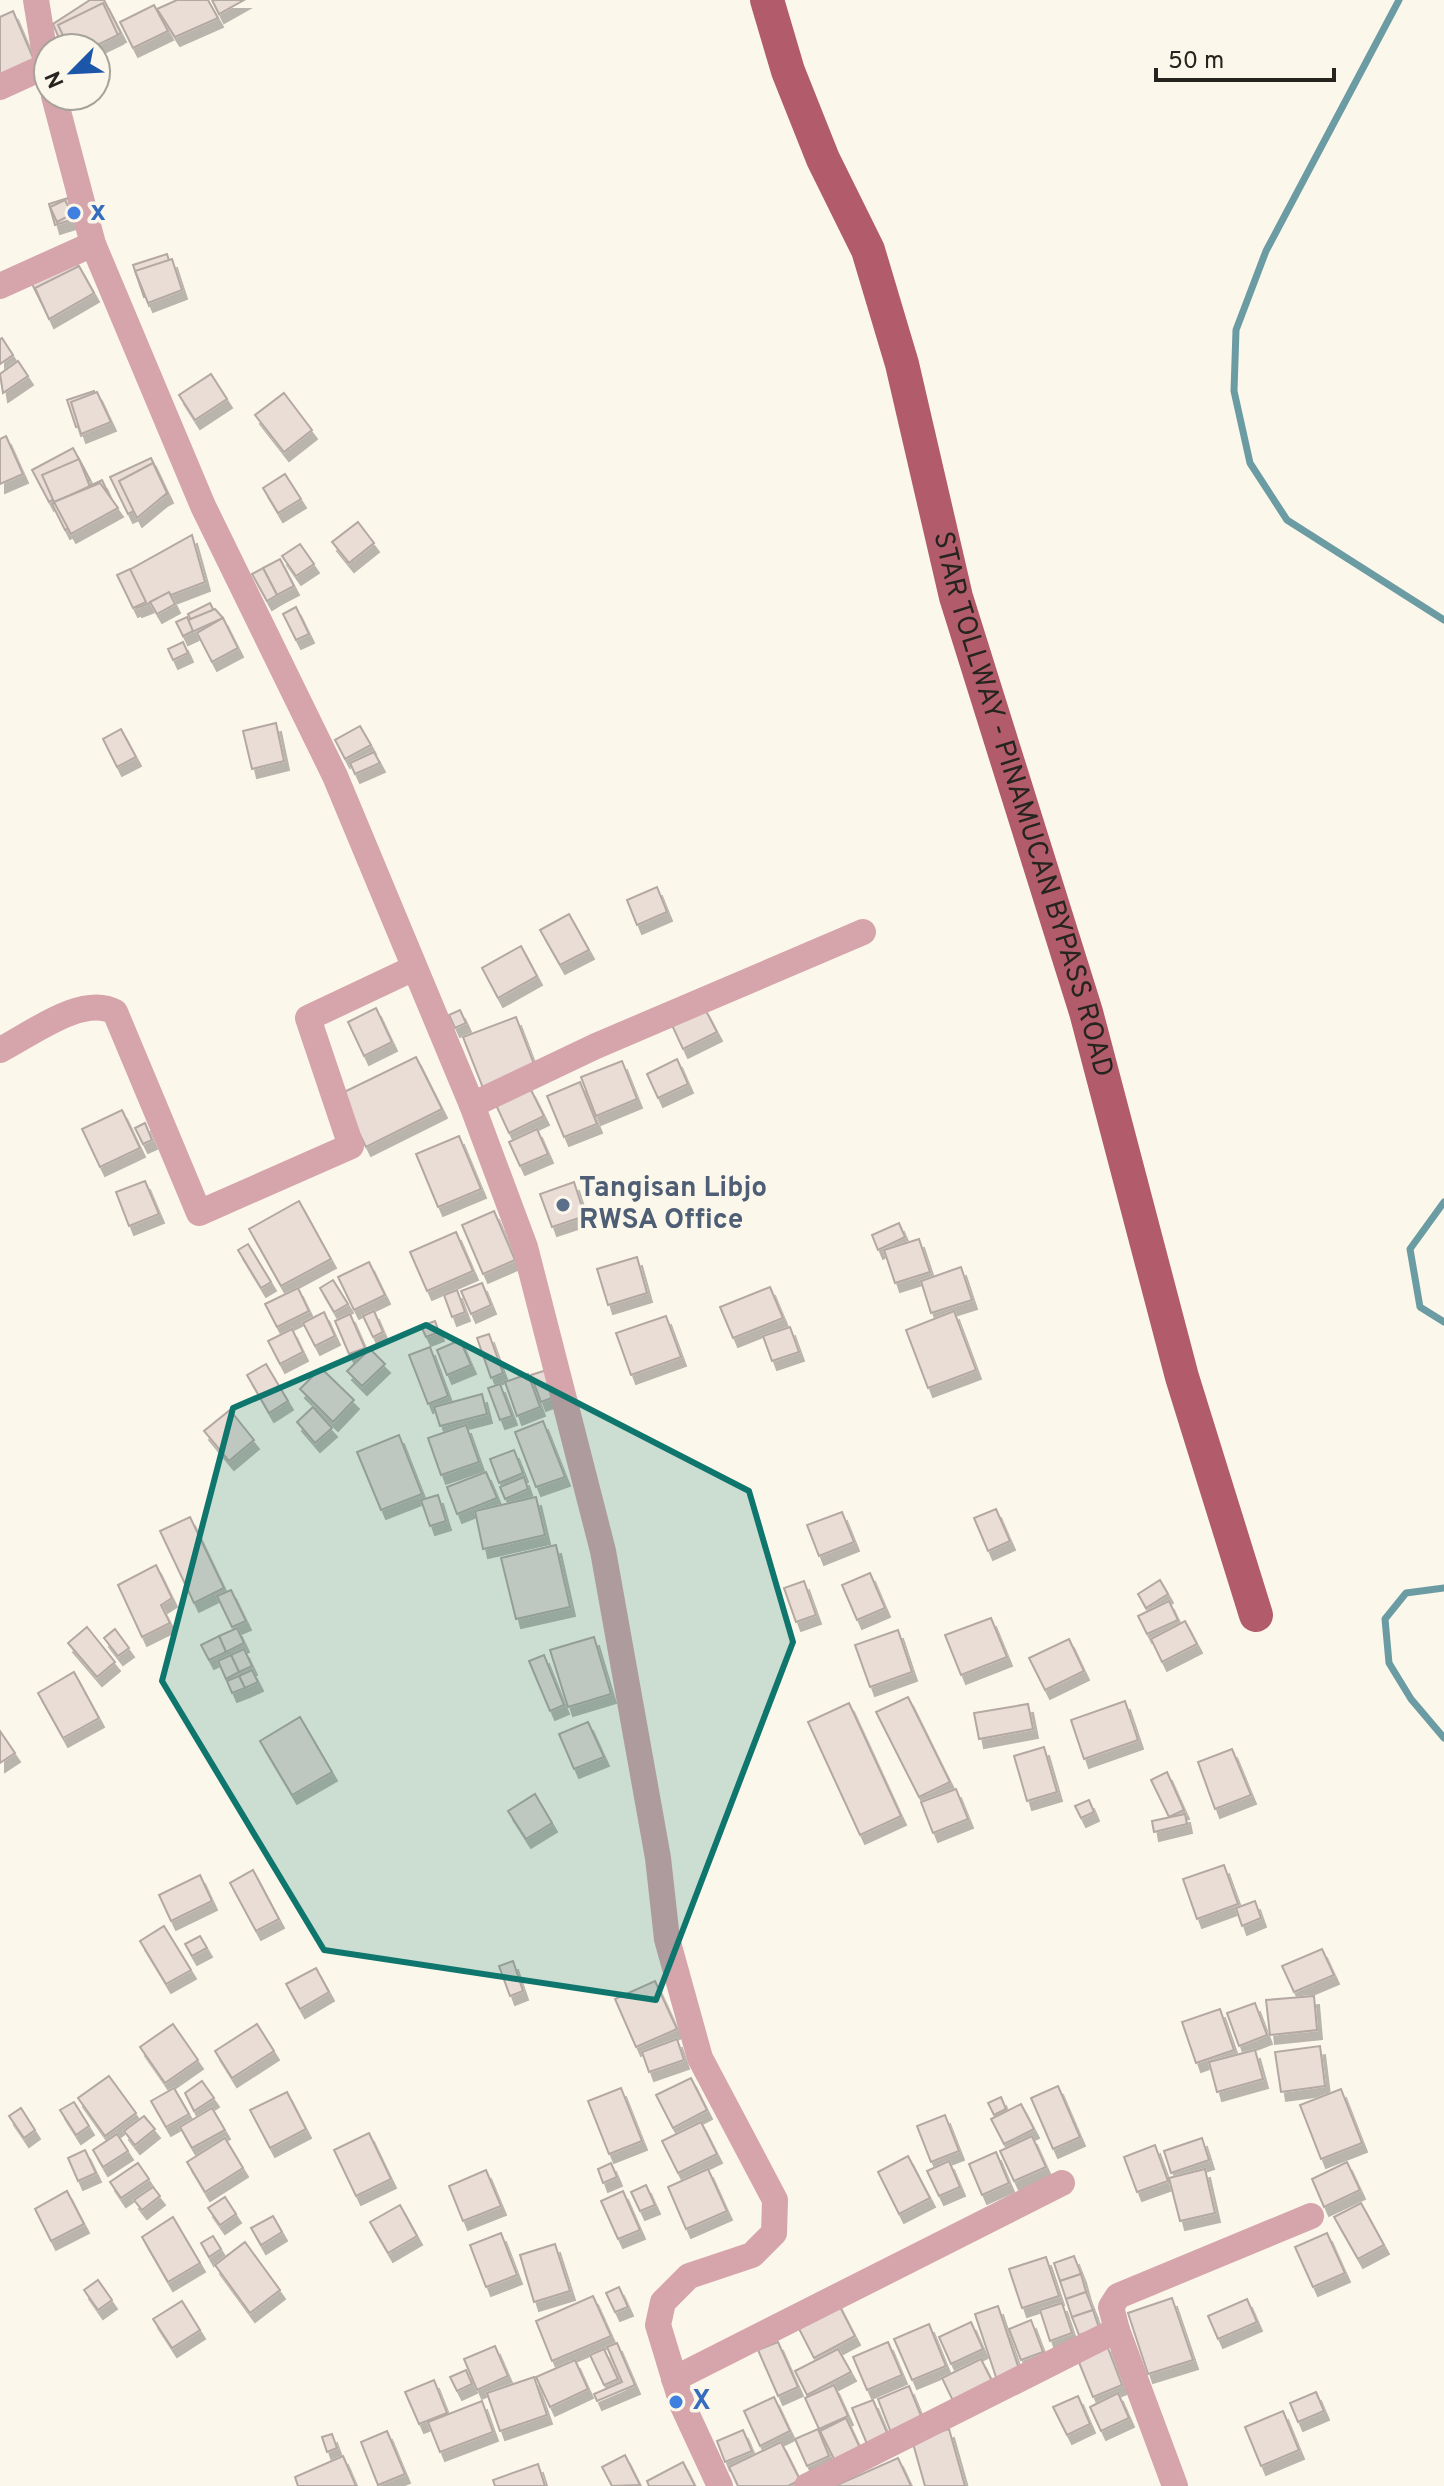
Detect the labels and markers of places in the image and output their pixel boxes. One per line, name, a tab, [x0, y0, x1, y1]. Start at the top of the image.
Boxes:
place label: x	[90, 195, 106, 231]
marker: x	[65, 204, 83, 222]
place label: Tangisan Libjo RWSA Office	[579, 1171, 767, 1239]
marker: Tangisan Libjo RWSA Office	[554, 1196, 572, 1214]
place label: X	[692, 2384, 711, 2420]
marker: X	[667, 2393, 685, 2411]

